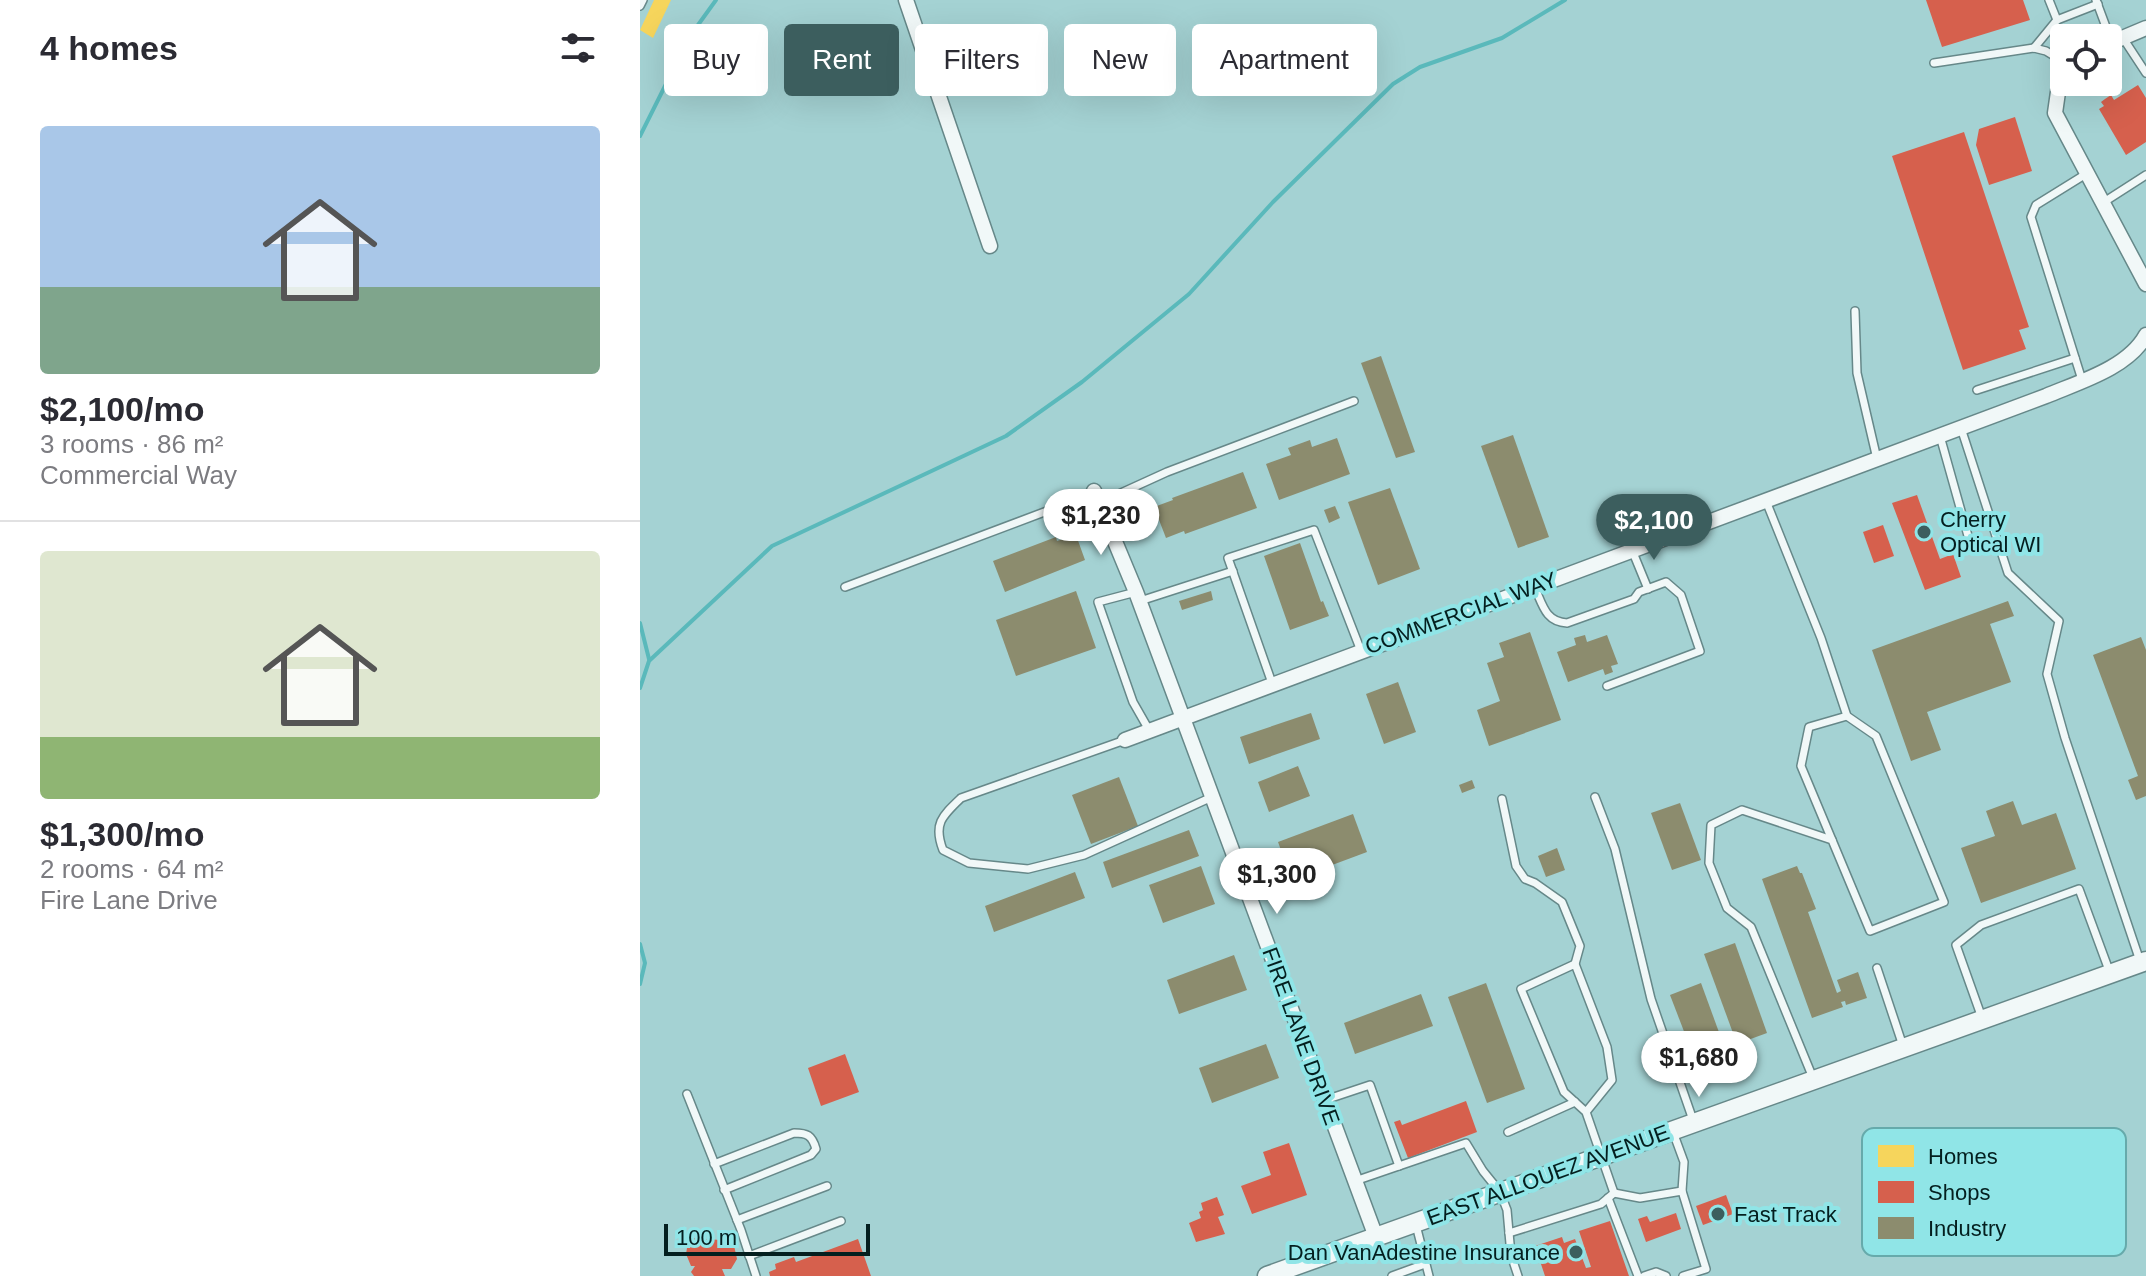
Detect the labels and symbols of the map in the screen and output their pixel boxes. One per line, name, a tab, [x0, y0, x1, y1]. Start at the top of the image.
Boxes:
pin: $1,230	[1036, 489, 1166, 557]
pin: $2,100	[1589, 494, 1719, 562]
place label: Cherry Optical WI	[1940, 507, 2041, 557]
marker: Cherry Optical WI	[1915, 523, 1933, 541]
street label: COMMERCIAL WAY	[1362, 567, 1561, 659]
pin: $1,300	[1212, 848, 1342, 916]
street label: FIRE LANE DRIVE	[1257, 944, 1345, 1128]
pin: $1,680	[1634, 1031, 1764, 1099]
street label: EAST ALLOUEZ AVENUE	[1423, 1119, 1673, 1231]
legend	[1862, 1128, 2126, 1256]
text: Homes	[1928, 1144, 1998, 1169]
text: Shops	[1928, 1180, 1990, 1205]
place label: Fast Track	[1734, 1202, 1838, 1227]
marker: Fast Track	[1709, 1205, 1727, 1223]
text: Industry	[1928, 1216, 2006, 1241]
scale bar	[664, 1220, 870, 1256]
place label: Dan VanAdestine Insurance	[1288, 1240, 1560, 1265]
marker: Dan VanAdestine Insurance	[1567, 1243, 1585, 1261]

